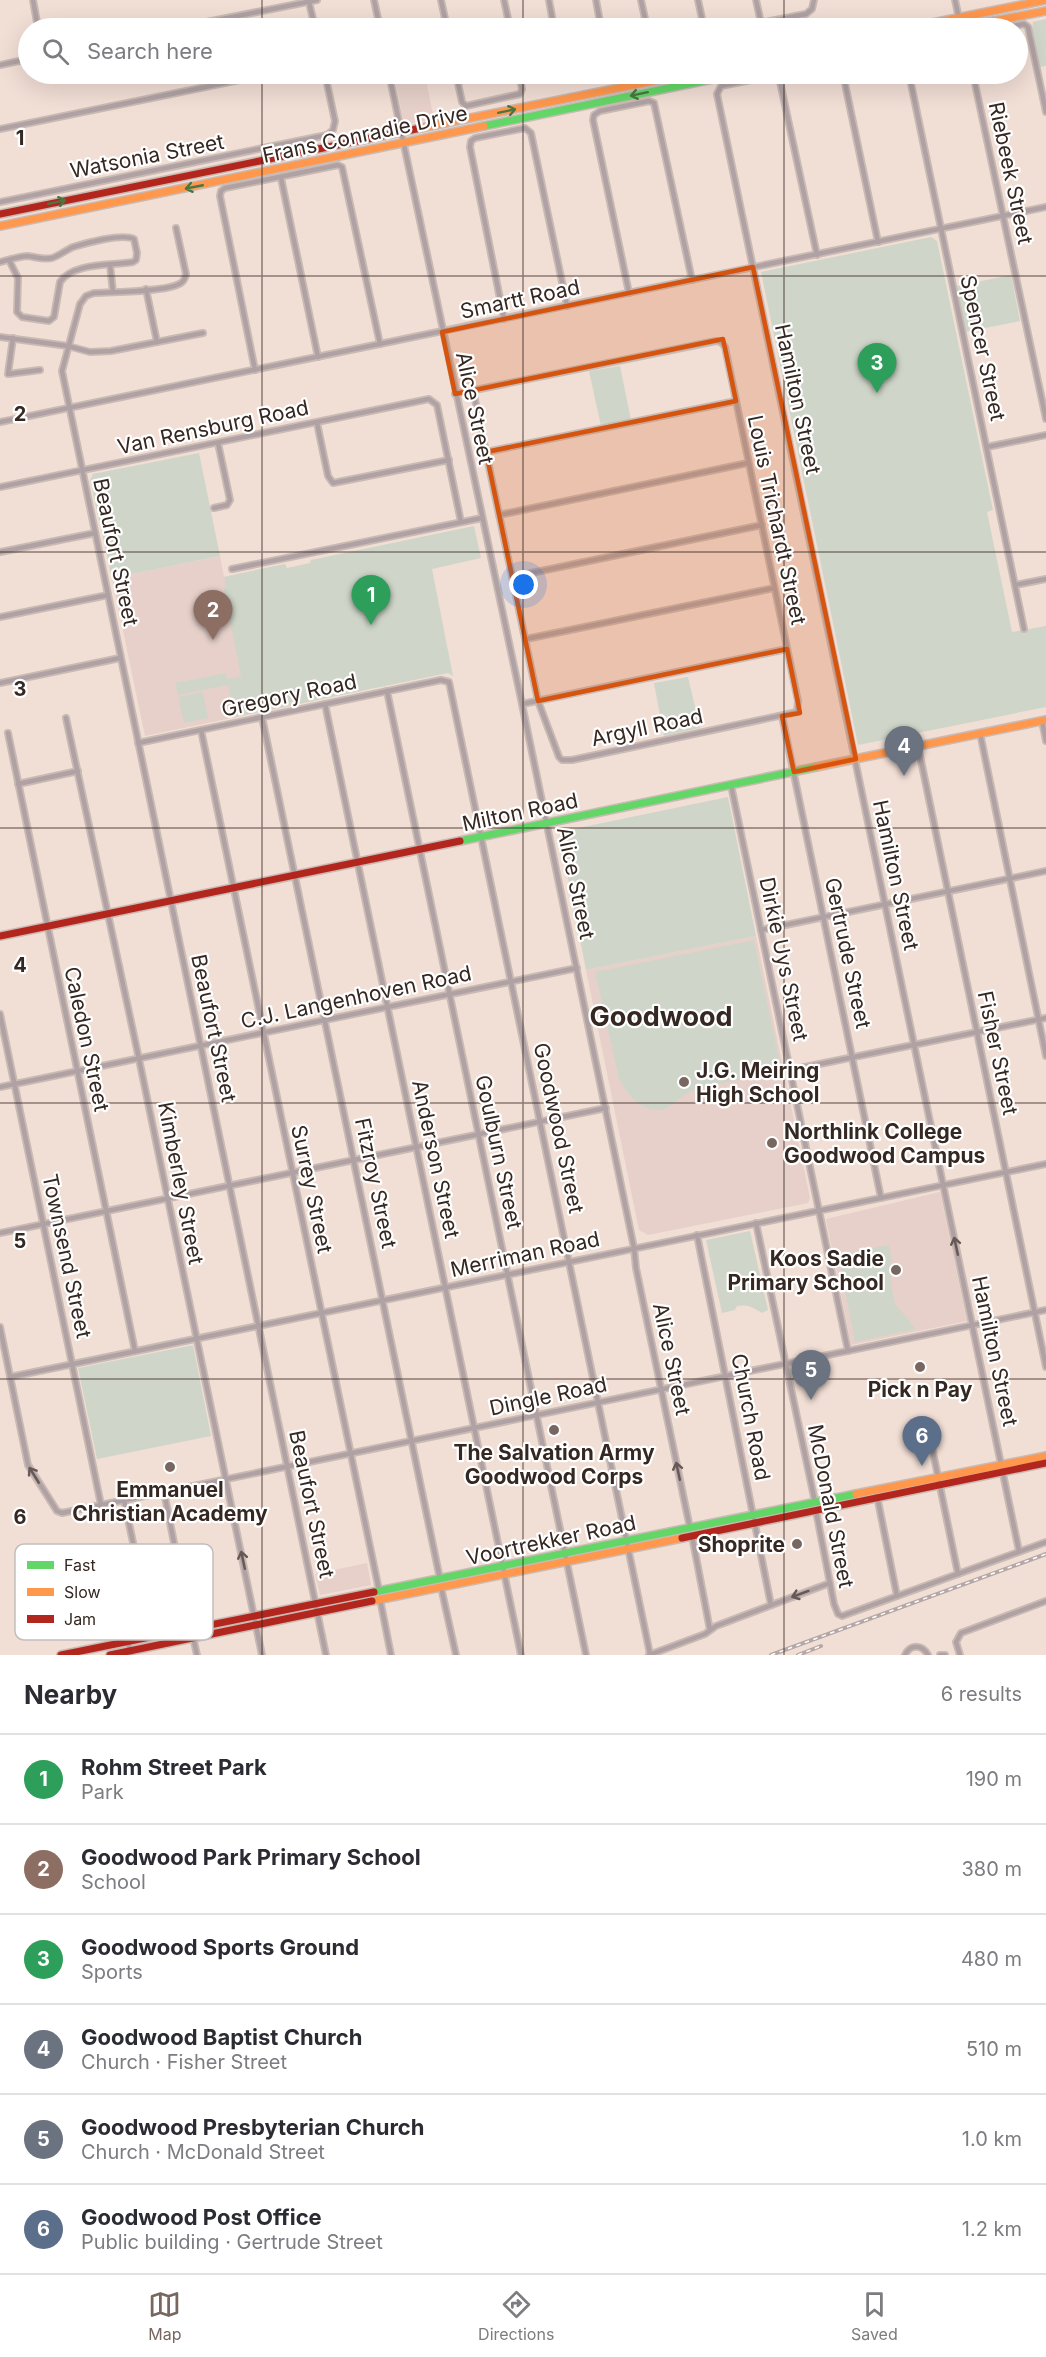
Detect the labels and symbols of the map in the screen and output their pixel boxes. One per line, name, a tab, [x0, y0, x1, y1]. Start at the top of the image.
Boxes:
one-way arrow	[630, 89, 649, 100]
street label: Frans Conradie Drive	[260, 100, 470, 168]
street label: Riebeek Street	[984, 100, 1038, 247]
one-way arrow	[496, 105, 516, 116]
text: 1	[16, 126, 24, 150]
street label: Watsonia Street	[68, 129, 226, 183]
one-way arrow	[185, 182, 205, 193]
one-way arrow	[47, 196, 67, 207]
street label: Spencer Street	[955, 273, 1011, 423]
street label: Smartt Road	[458, 274, 582, 324]
street label: Hamilton Street	[770, 322, 826, 477]
pin: 3	[858, 344, 896, 393]
street label: Alice Street	[451, 350, 499, 467]
street label: Van Rensburg Road	[115, 395, 311, 459]
text: 2	[14, 402, 26, 426]
street label: Louis Trichardt Street	[743, 413, 811, 627]
street label: Beaufort Street	[88, 476, 144, 628]
your location	[509, 570, 538, 599]
pin: 1	[352, 576, 391, 625]
pin: 2	[194, 590, 232, 640]
street label: Gregory Road	[219, 668, 359, 722]
text: 3	[14, 677, 26, 701]
street label: Argyll Road	[589, 703, 705, 751]
pin: 4	[884, 726, 924, 776]
street label: Milton Road	[460, 788, 580, 836]
street label: Hamilton Street	[868, 798, 924, 953]
street label: Alice Street	[552, 825, 600, 942]
street label: Dirkie Uys Street	[754, 875, 814, 1043]
street label: Gertrude Street	[820, 875, 876, 1031]
street label: Beaufort Street	[186, 952, 242, 1104]
text: 4	[13, 953, 27, 977]
street label: C.J. Langenhoven Road	[238, 960, 474, 1034]
street label: Caledon Street	[59, 964, 115, 1114]
street label: Fisher Street	[973, 989, 1023, 1117]
district label: Goodwood	[589, 1000, 733, 1033]
street label: Goodwood Street	[529, 1040, 589, 1216]
place label: J.G. Meiring High School	[696, 1058, 819, 1107]
street label: Goulburn Street	[470, 1073, 528, 1231]
marker: J.G. Meiring High School	[677, 1075, 691, 1089]
street label: Anderson Street	[407, 1078, 465, 1241]
street label: Kimberley Street	[153, 1100, 209, 1267]
street label: Fitzroy Street	[350, 1116, 402, 1251]
place label: Northlink College Goodwood Campus	[784, 1119, 985, 1168]
street label: Surrey Street	[286, 1123, 338, 1256]
marker: Northlink College Goodwood Campus	[765, 1136, 779, 1150]
street label: Townsend Street	[37, 1171, 97, 1341]
street label: Merriman Road	[448, 1226, 602, 1282]
text: 5	[14, 1229, 26, 1253]
one-way arrow	[950, 1237, 961, 1257]
place label: Koos Sadie Primary School	[728, 1246, 884, 1295]
marker: Koos Sadie Primary School	[889, 1263, 903, 1277]
street label: Hamilton Street	[967, 1274, 1023, 1429]
street label: Alice Street	[648, 1301, 696, 1418]
pin: 5	[792, 1350, 830, 1400]
street label: Church Road	[726, 1351, 776, 1483]
marker: Pick n Pay	[913, 1360, 927, 1374]
street label: Dingle Road	[487, 1371, 609, 1421]
place label: Pick n Pay	[868, 1377, 973, 1402]
pin: 6	[902, 1416, 942, 1466]
street label: McDonald Street	[803, 1422, 859, 1590]
marker: The Salvation Army Goodwood Corps	[547, 1423, 561, 1437]
street label: Beaufort Street	[284, 1428, 340, 1580]
place label: The Salvation Army Goodwood Corps	[453, 1440, 655, 1489]
marker: Emmanuel Christian Academy	[163, 1460, 177, 1474]
one-way arrow	[672, 1462, 683, 1482]
one-way arrow	[28, 1467, 40, 1484]
place label: Emmanuel Christian Academy	[72, 1477, 268, 1526]
text: 6	[14, 1505, 27, 1529]
street label: Voortrekker Road	[464, 1510, 638, 1570]
place label: Shoprite	[698, 1532, 785, 1557]
marker: Shoprite	[790, 1537, 804, 1551]
legend	[15, 1544, 213, 1640]
one-way arrow	[236, 1551, 248, 1570]
text: Fast	[64, 1555, 96, 1575]
text: Slow	[64, 1582, 101, 1602]
one-way arrow	[791, 1589, 810, 1600]
text: Jam	[64, 1609, 96, 1629]

